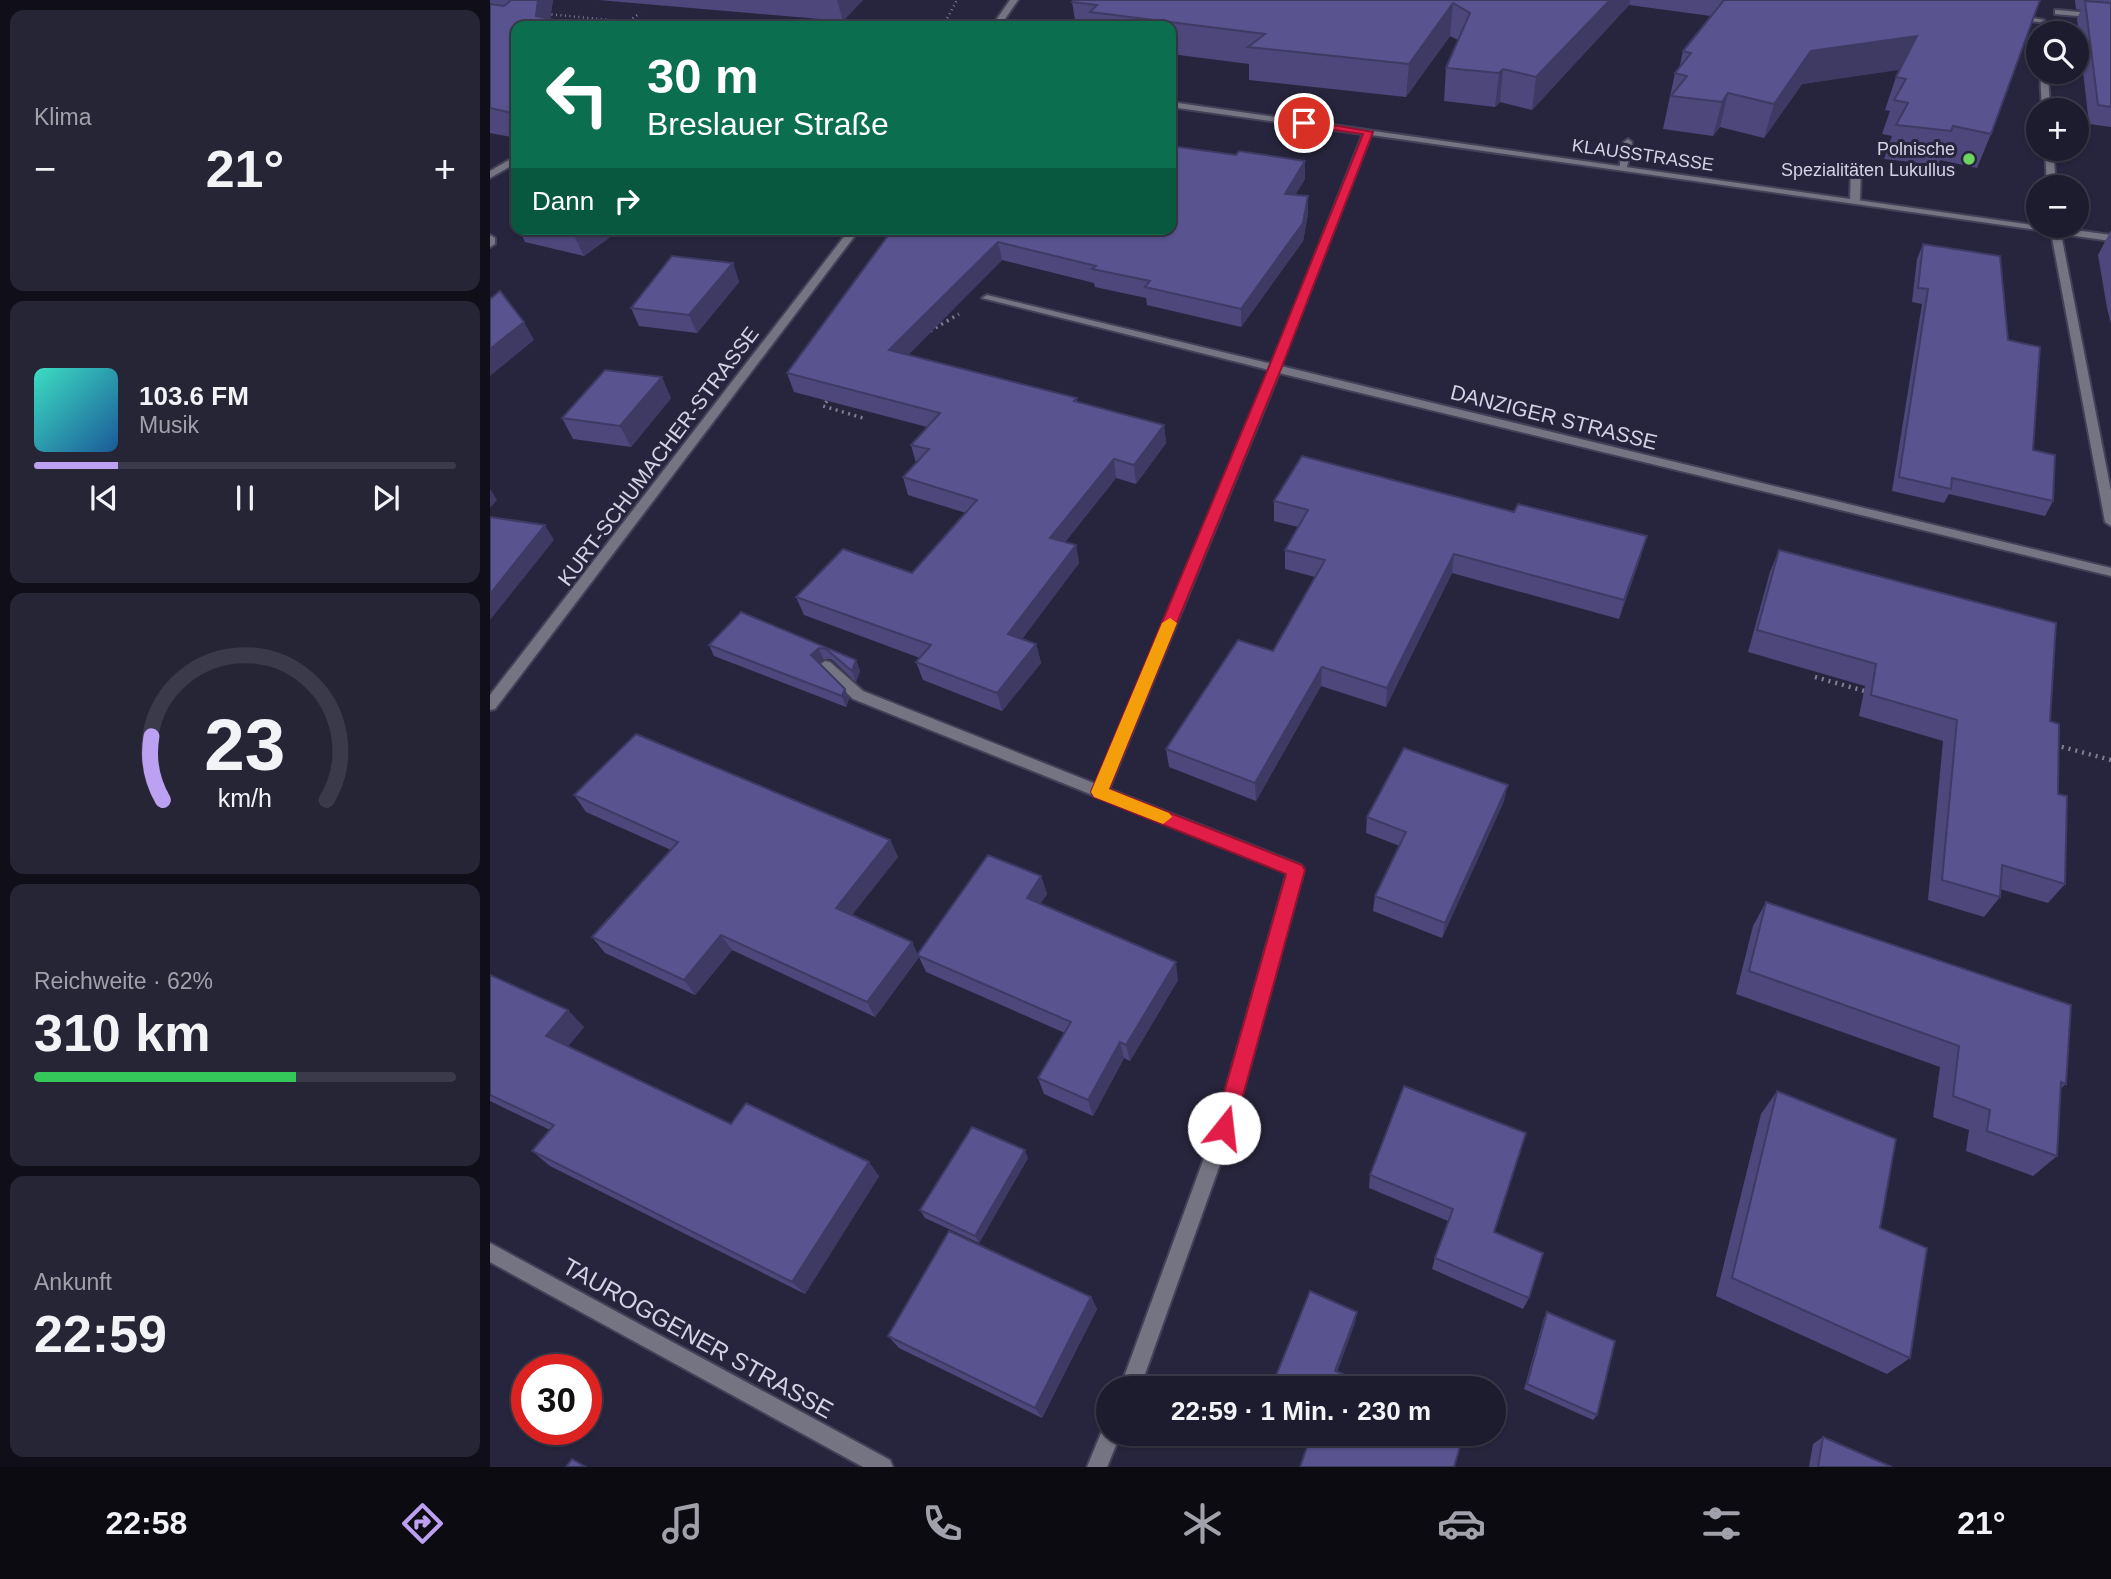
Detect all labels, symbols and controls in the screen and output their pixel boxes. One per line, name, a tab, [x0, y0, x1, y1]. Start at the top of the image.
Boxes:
map controls	[2026, 21, 2089, 238]
button: search	[2026, 21, 2089, 84]
icon: left	[532, 49, 623, 140]
text: 30 m	[647, 49, 759, 103]
pin	[1274, 93, 1334, 153]
button: +	[2026, 98, 2089, 161]
text: Klima	[34, 104, 92, 130]
icon: arrive	[1285, 104, 1323, 142]
text: Breslauer Straße	[647, 106, 889, 142]
street label: KLAUSSTRASSE	[1571, 135, 1715, 175]
place label: Polnische Spezialitäten Lukullus	[1781, 139, 1955, 180]
text: 21°	[206, 140, 284, 198]
text: −	[34, 148, 56, 190]
text: +	[434, 148, 456, 190]
marker: Polnische Spezialitäten Lukullus	[1961, 151, 1977, 167]
button: −	[2026, 175, 2089, 238]
icon: right	[608, 182, 646, 220]
text: Dann	[532, 186, 594, 216]
street label: KURT-SCHUMACHER-STRASSE	[553, 322, 763, 590]
street label: DANZIGER STRASSE	[1448, 380, 1660, 454]
text: 103.6 FM	[139, 381, 249, 411]
text: Musik	[139, 412, 199, 438]
icon: previous	[85, 479, 123, 517]
icon: pause	[226, 479, 264, 517]
icon: next	[367, 479, 405, 517]
text: 23	[205, 704, 285, 785]
text: km/h	[218, 783, 272, 811]
text: Reichweite · 62%	[34, 968, 213, 994]
text: 310 km	[34, 1004, 210, 1062]
position arrow	[1187, 1091, 1261, 1165]
street label: TAUROGGENER STRASSE	[558, 1252, 838, 1424]
text: Ankunft	[34, 1269, 112, 1295]
text: 22:59	[34, 1305, 167, 1363]
speed limit sign: 30	[511, 1354, 602, 1445]
text: 22:59 · 1 Min. · 230 m	[1171, 1396, 1431, 1426]
icon: directions	[398, 1499, 447, 1548]
icon: music	[658, 1499, 707, 1548]
icon: phone	[918, 1499, 967, 1548]
icon: climate	[1178, 1499, 1227, 1548]
icon: car	[1437, 1499, 1486, 1548]
icon: filters	[1697, 1499, 1746, 1548]
text: 22:58	[105, 1505, 187, 1541]
text: 21°	[1957, 1505, 2006, 1541]

